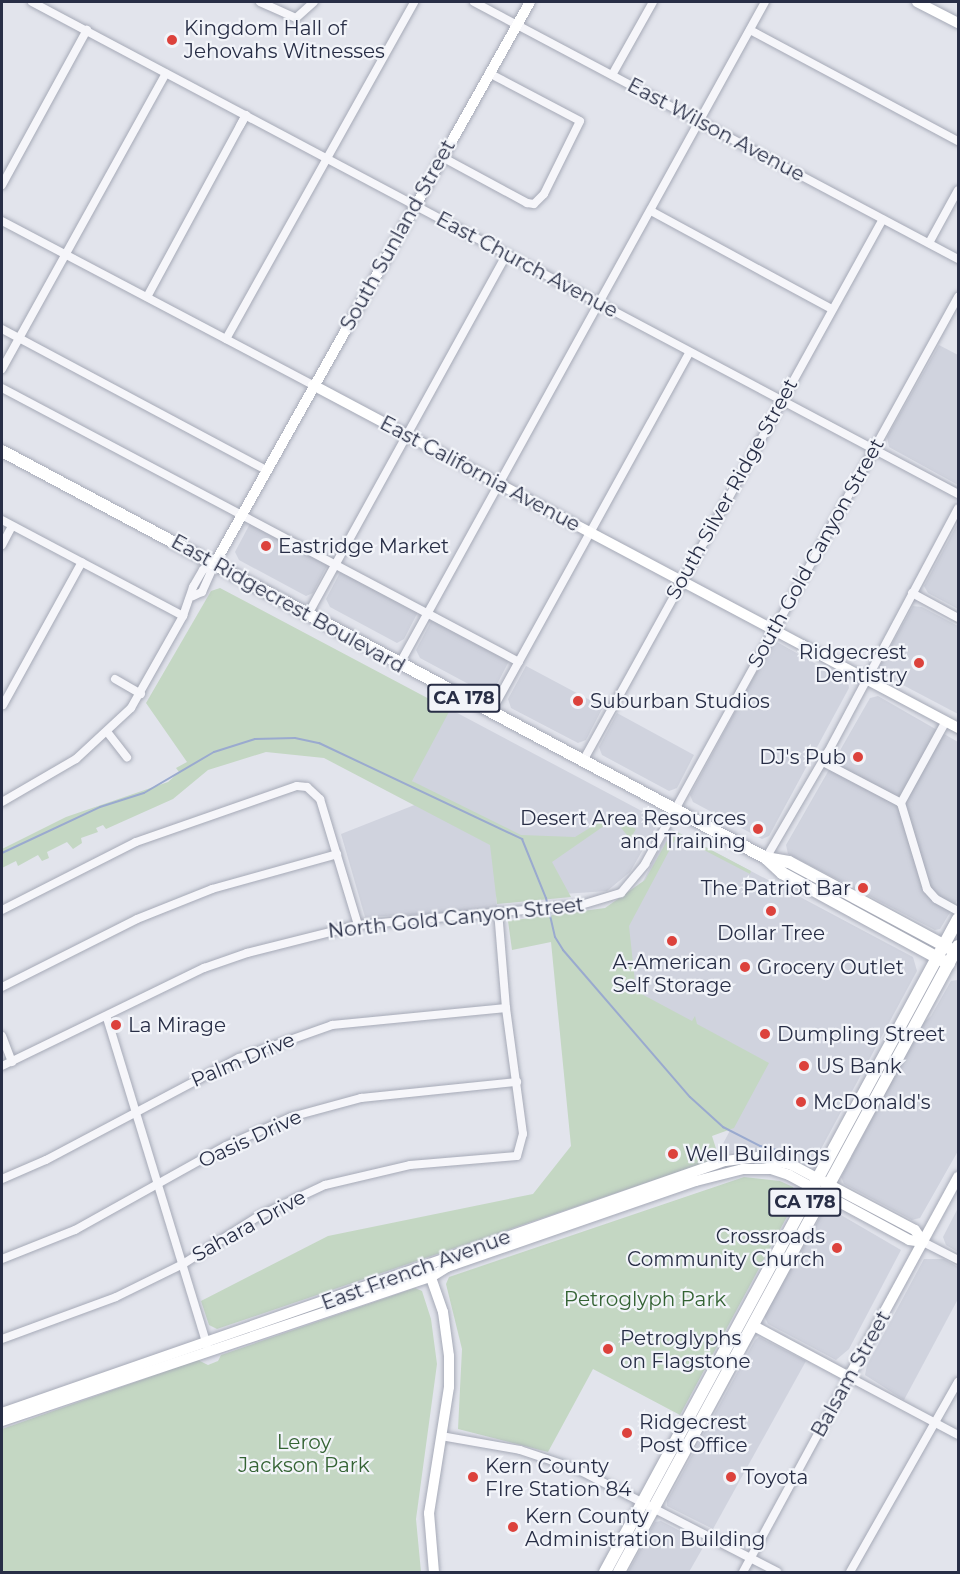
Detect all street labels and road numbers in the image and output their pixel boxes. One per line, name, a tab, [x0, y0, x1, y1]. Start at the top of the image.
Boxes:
street label: East Wilson Avenue	[623, 73, 809, 187]
street label: South Sunland Street	[336, 135, 460, 335]
street label: East Church Avenue	[432, 207, 622, 323]
street label: South Silver Ridge Street	[661, 374, 803, 604]
street label: East California Avenue	[376, 411, 584, 537]
street label: South Gold Canyon Street	[743, 434, 889, 672]
street label: East Ridgecrest Boulevard	[167, 530, 409, 678]
road number: CA 178	[426, 683, 502, 713]
street label: North Gold Canyon Street	[327, 893, 585, 943]
street label: Palm Drive	[188, 1027, 298, 1093]
street label: Oasis Drive	[195, 1105, 305, 1173]
street label: Sahara Drive	[188, 1185, 310, 1267]
road number: CA 178	[768, 1187, 842, 1217]
street label: East French Avenue	[318, 1225, 514, 1315]
street label: Balsam Street	[806, 1307, 896, 1441]

